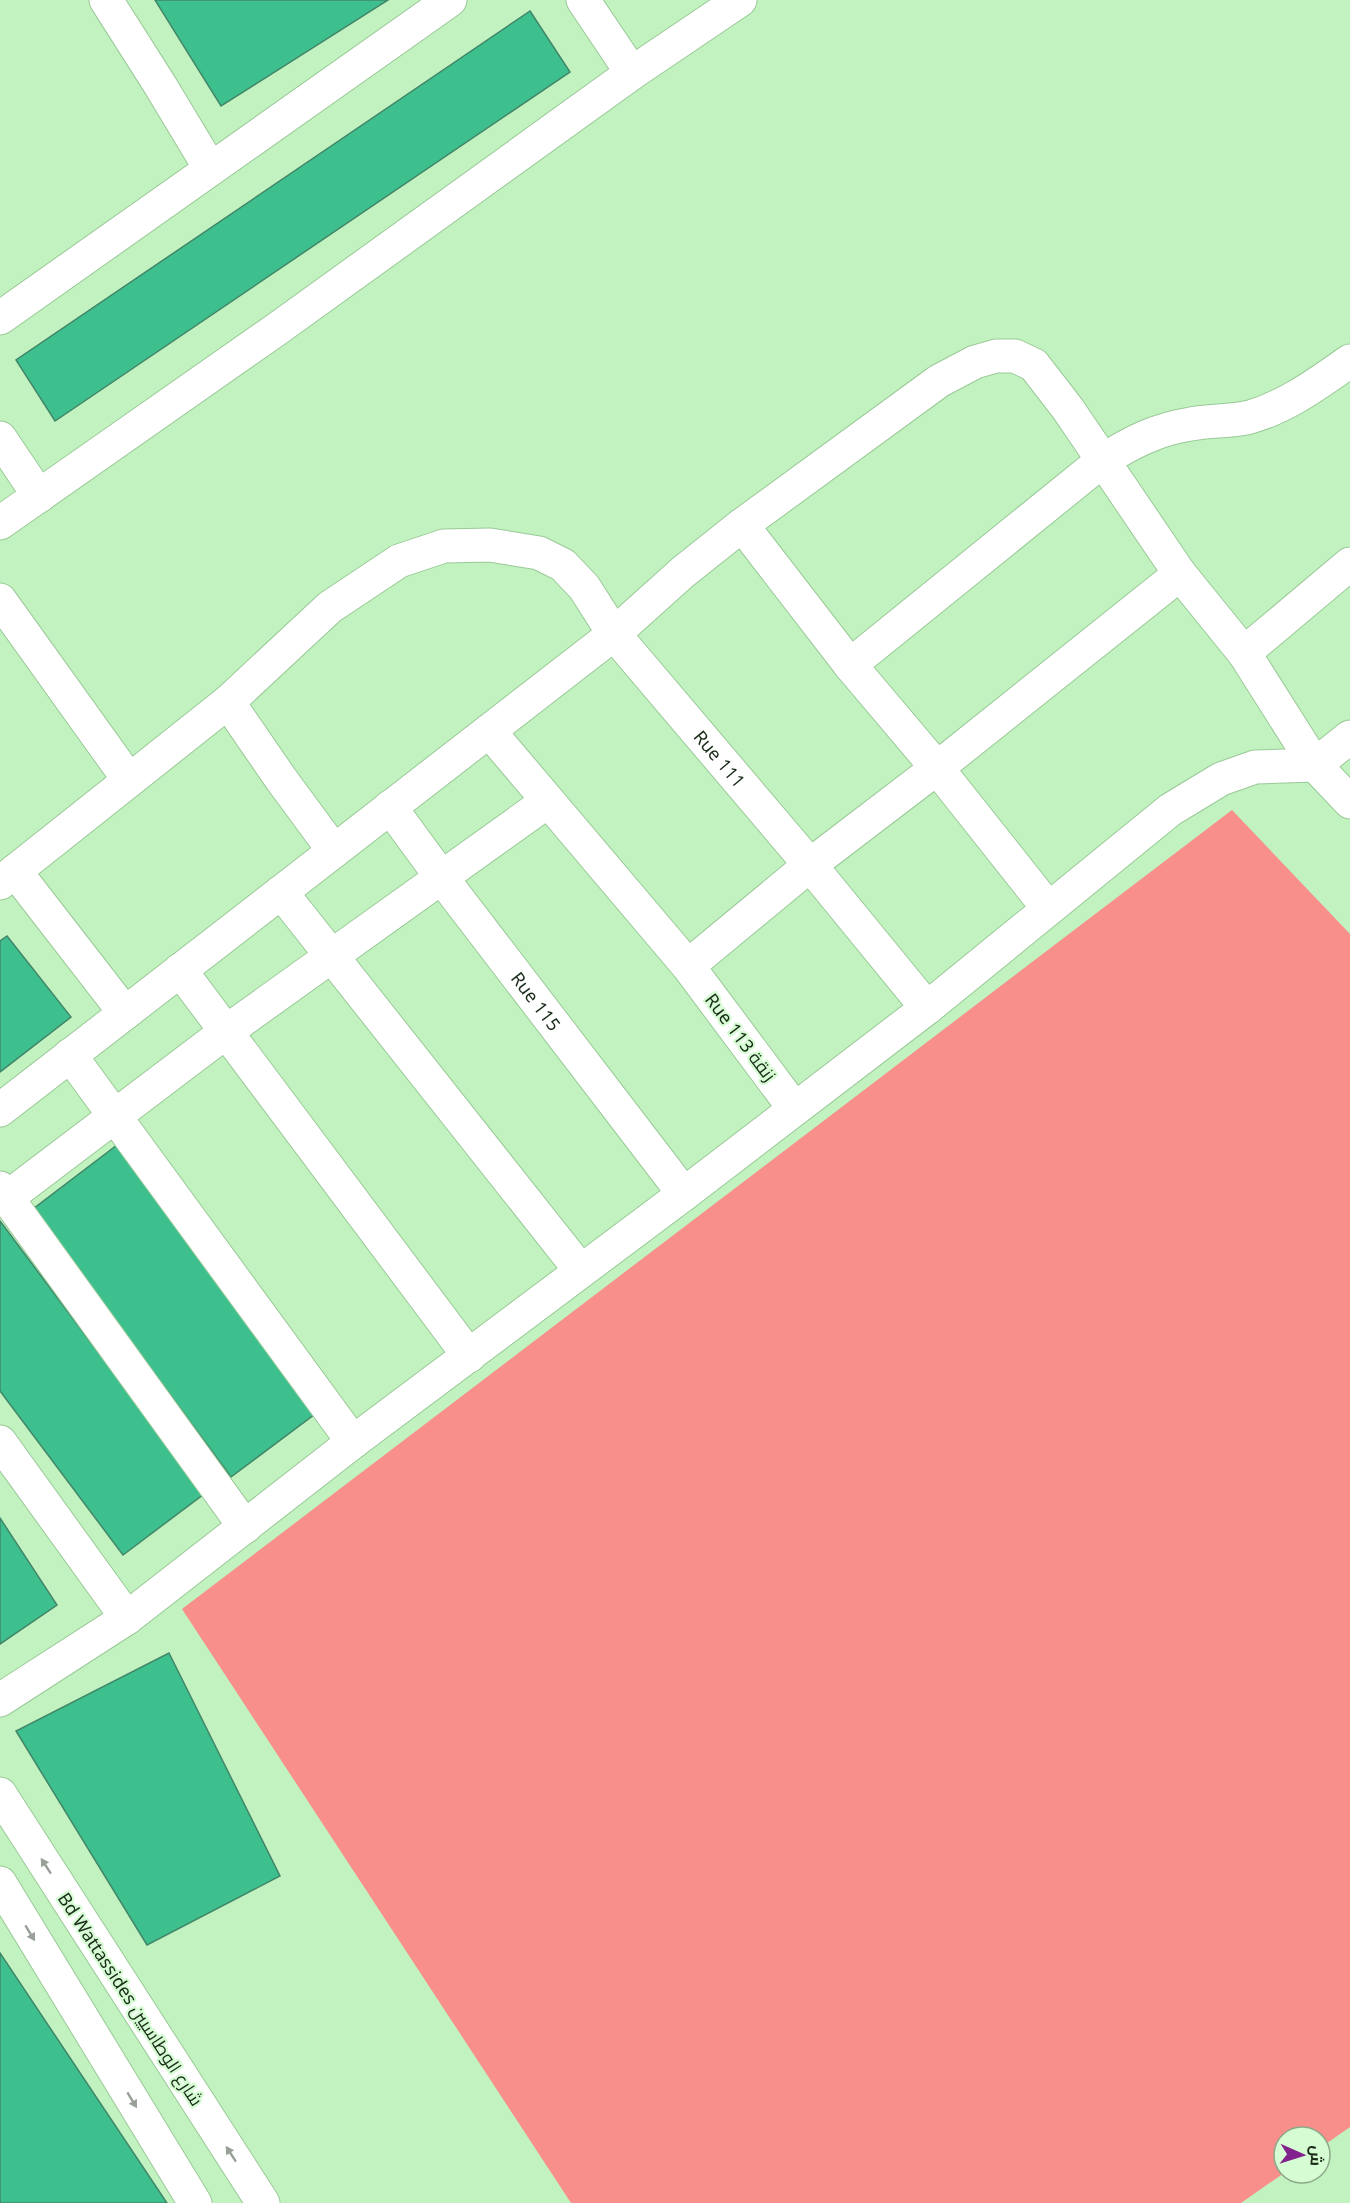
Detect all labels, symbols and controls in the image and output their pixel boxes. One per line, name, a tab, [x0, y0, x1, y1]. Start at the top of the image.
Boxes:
street label: Rue 111	[689, 725, 751, 792]
street label: Rue 115	[506, 967, 566, 1035]
street label: Rue 113 زنقة	[700, 988, 782, 1086]
one-way arrow	[41, 1858, 52, 1874]
street label: Bd Wattassides شارع الوطاسيين	[52, 1888, 209, 2111]
one-way arrow	[25, 1925, 36, 1941]
one-way arrow	[127, 2092, 138, 2108]
north arrow	[1272, 2125, 1332, 2185]
text: ش	[1305, 2145, 1329, 2167]
one-way arrow	[225, 2146, 236, 2162]

